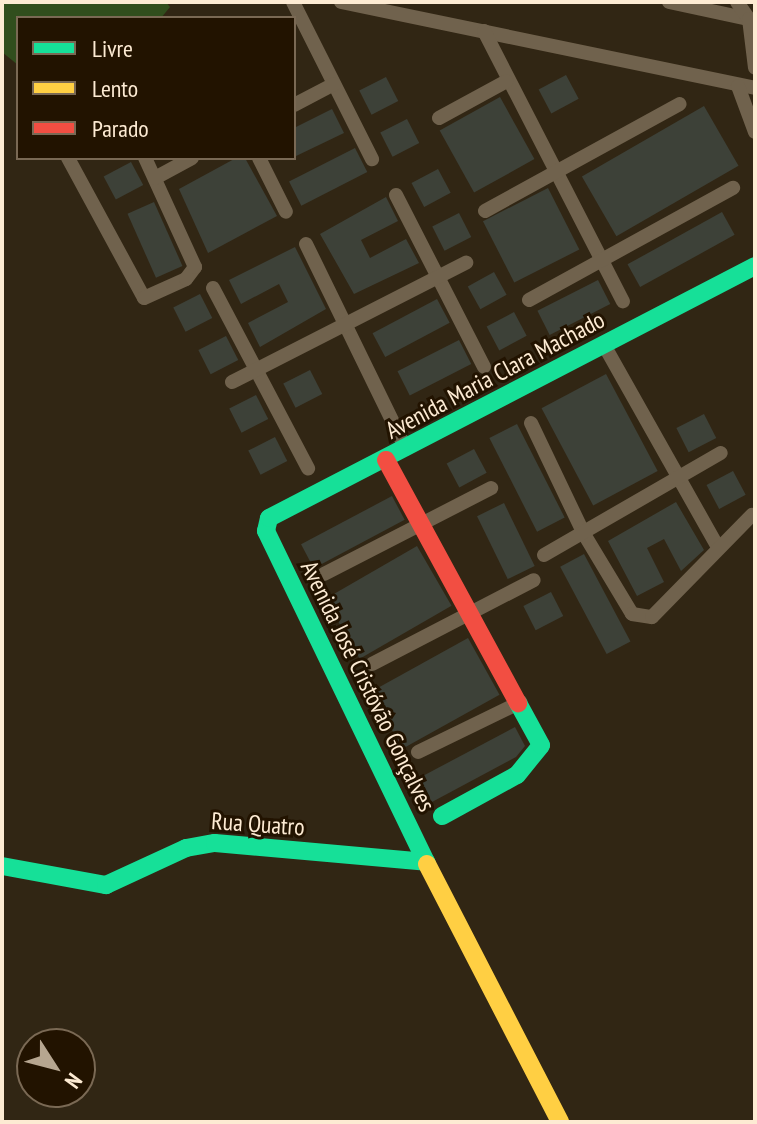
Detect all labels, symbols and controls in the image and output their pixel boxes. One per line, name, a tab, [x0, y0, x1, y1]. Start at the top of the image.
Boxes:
legend	[16, 16, 296, 160]
text: Livre	[92, 33, 133, 64]
text: Lento	[92, 73, 138, 104]
text: Parado	[92, 113, 149, 144]
street label: Avenida Maria Clara Machado	[381, 305, 609, 445]
street label: Avenida José Cristóvão Gonçalves	[295, 556, 441, 816]
street label: Rua Quatro	[210, 806, 306, 842]
north arrow	[16, 1028, 96, 1108]
text: N	[59, 1068, 89, 1094]

